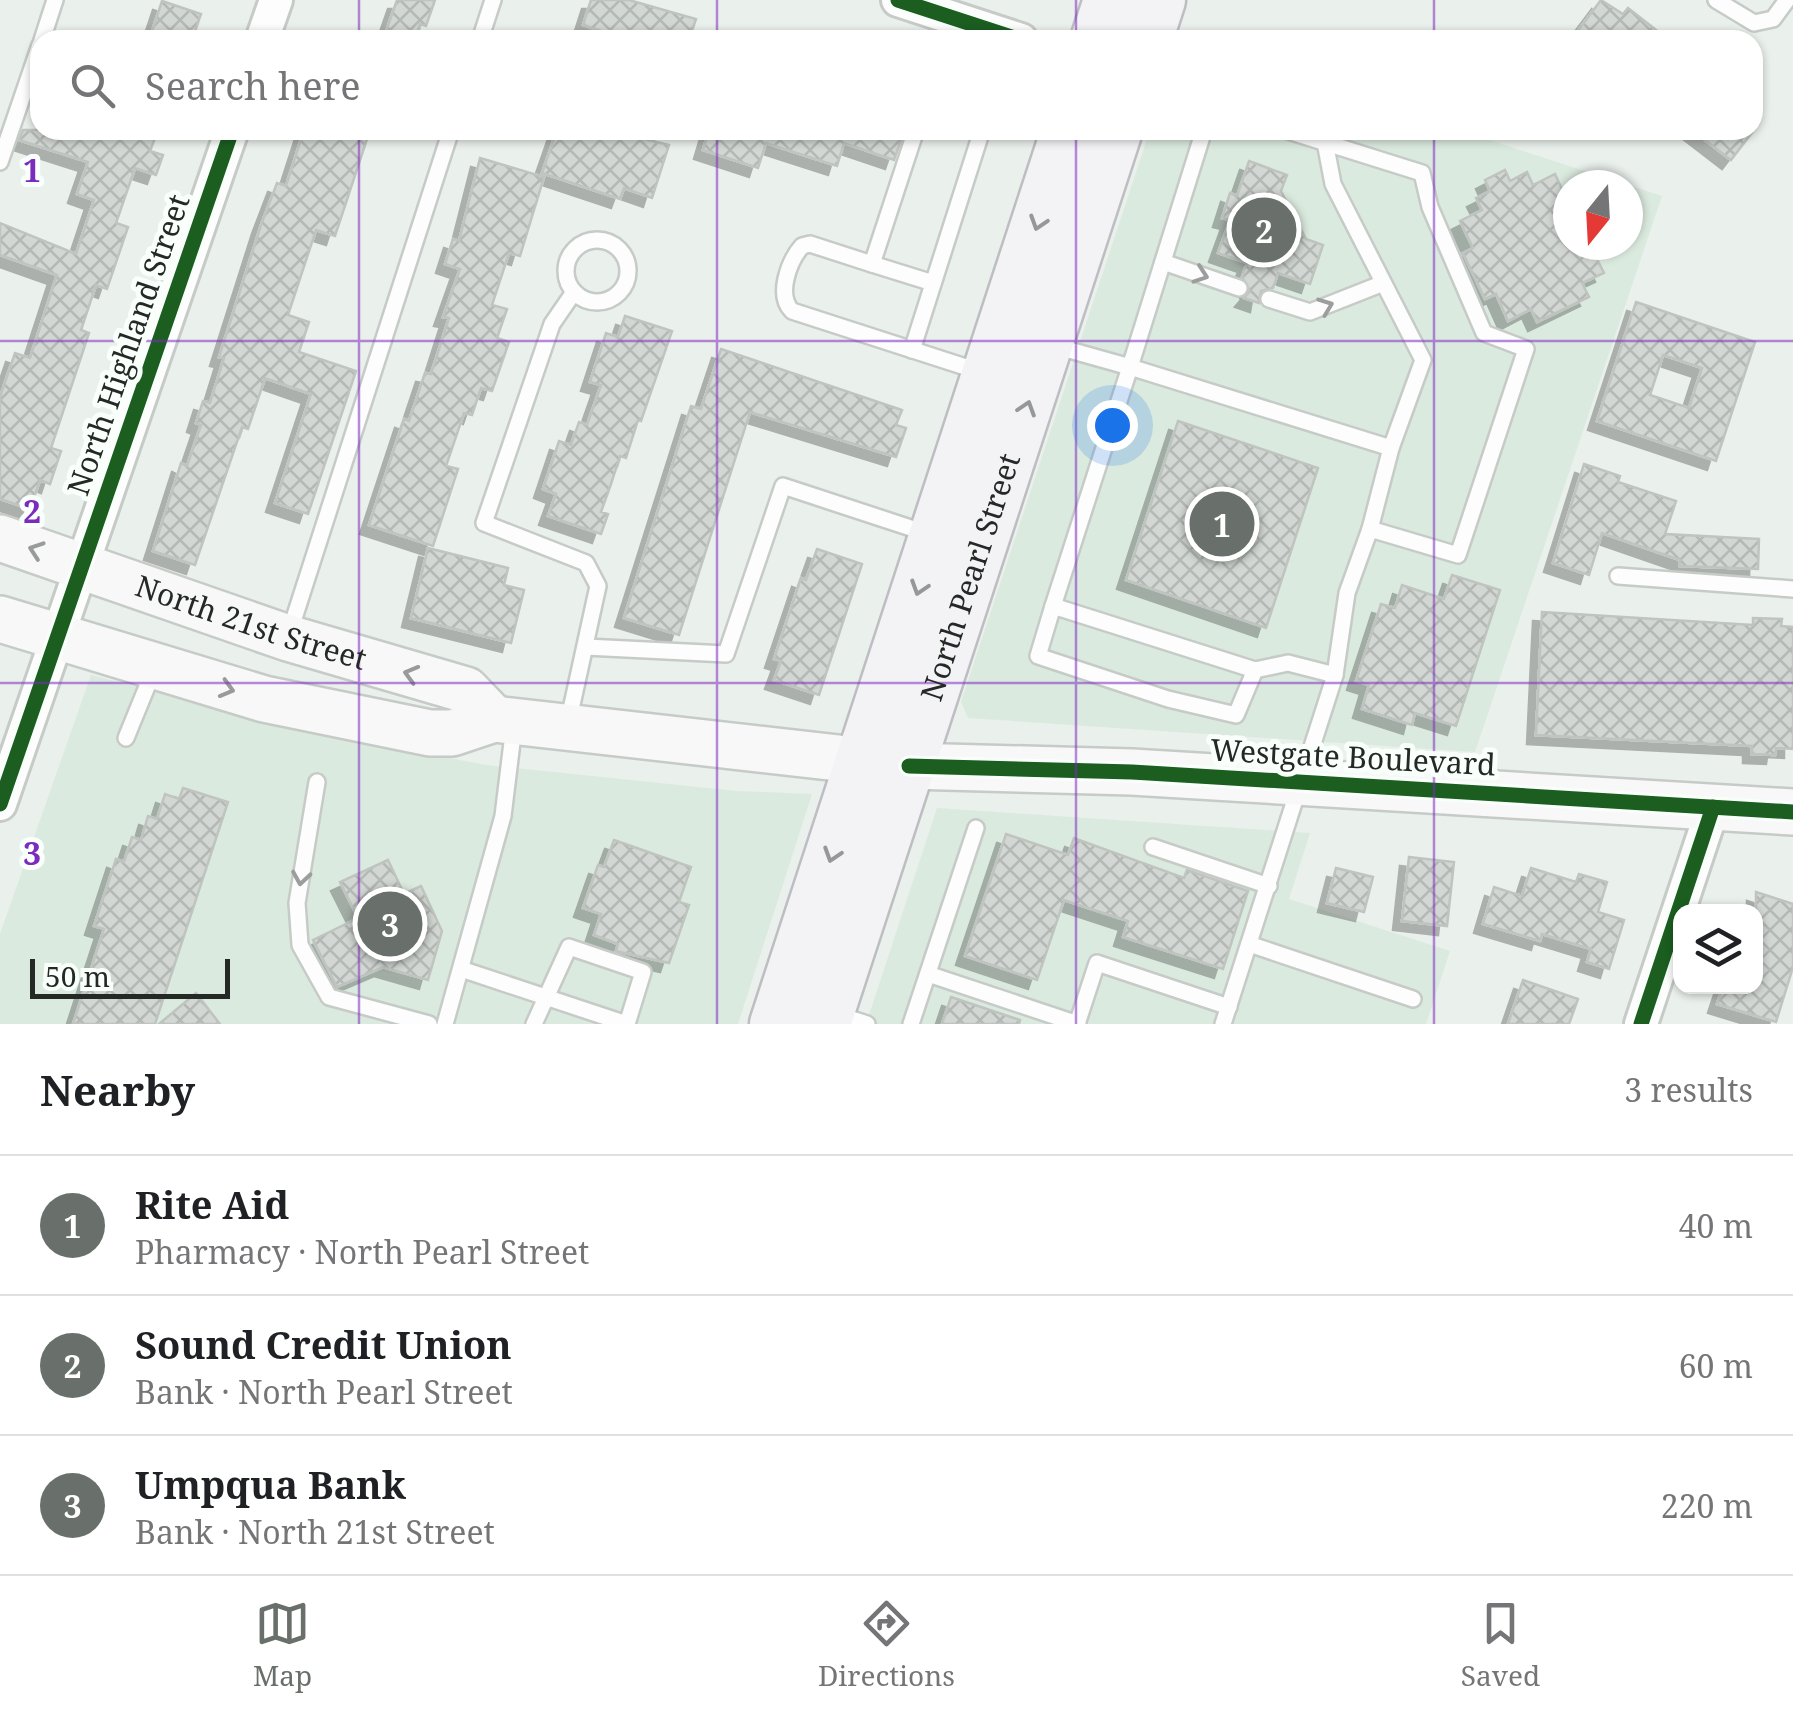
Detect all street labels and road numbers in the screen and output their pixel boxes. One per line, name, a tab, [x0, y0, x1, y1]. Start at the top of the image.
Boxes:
street label: North Highland Street	[57, 189, 198, 500]
street label: North Pearl Street	[910, 448, 1029, 706]
street label: North 21st Street	[130, 565, 372, 679]
street label: Westgate Boulevard	[1210, 729, 1497, 784]

